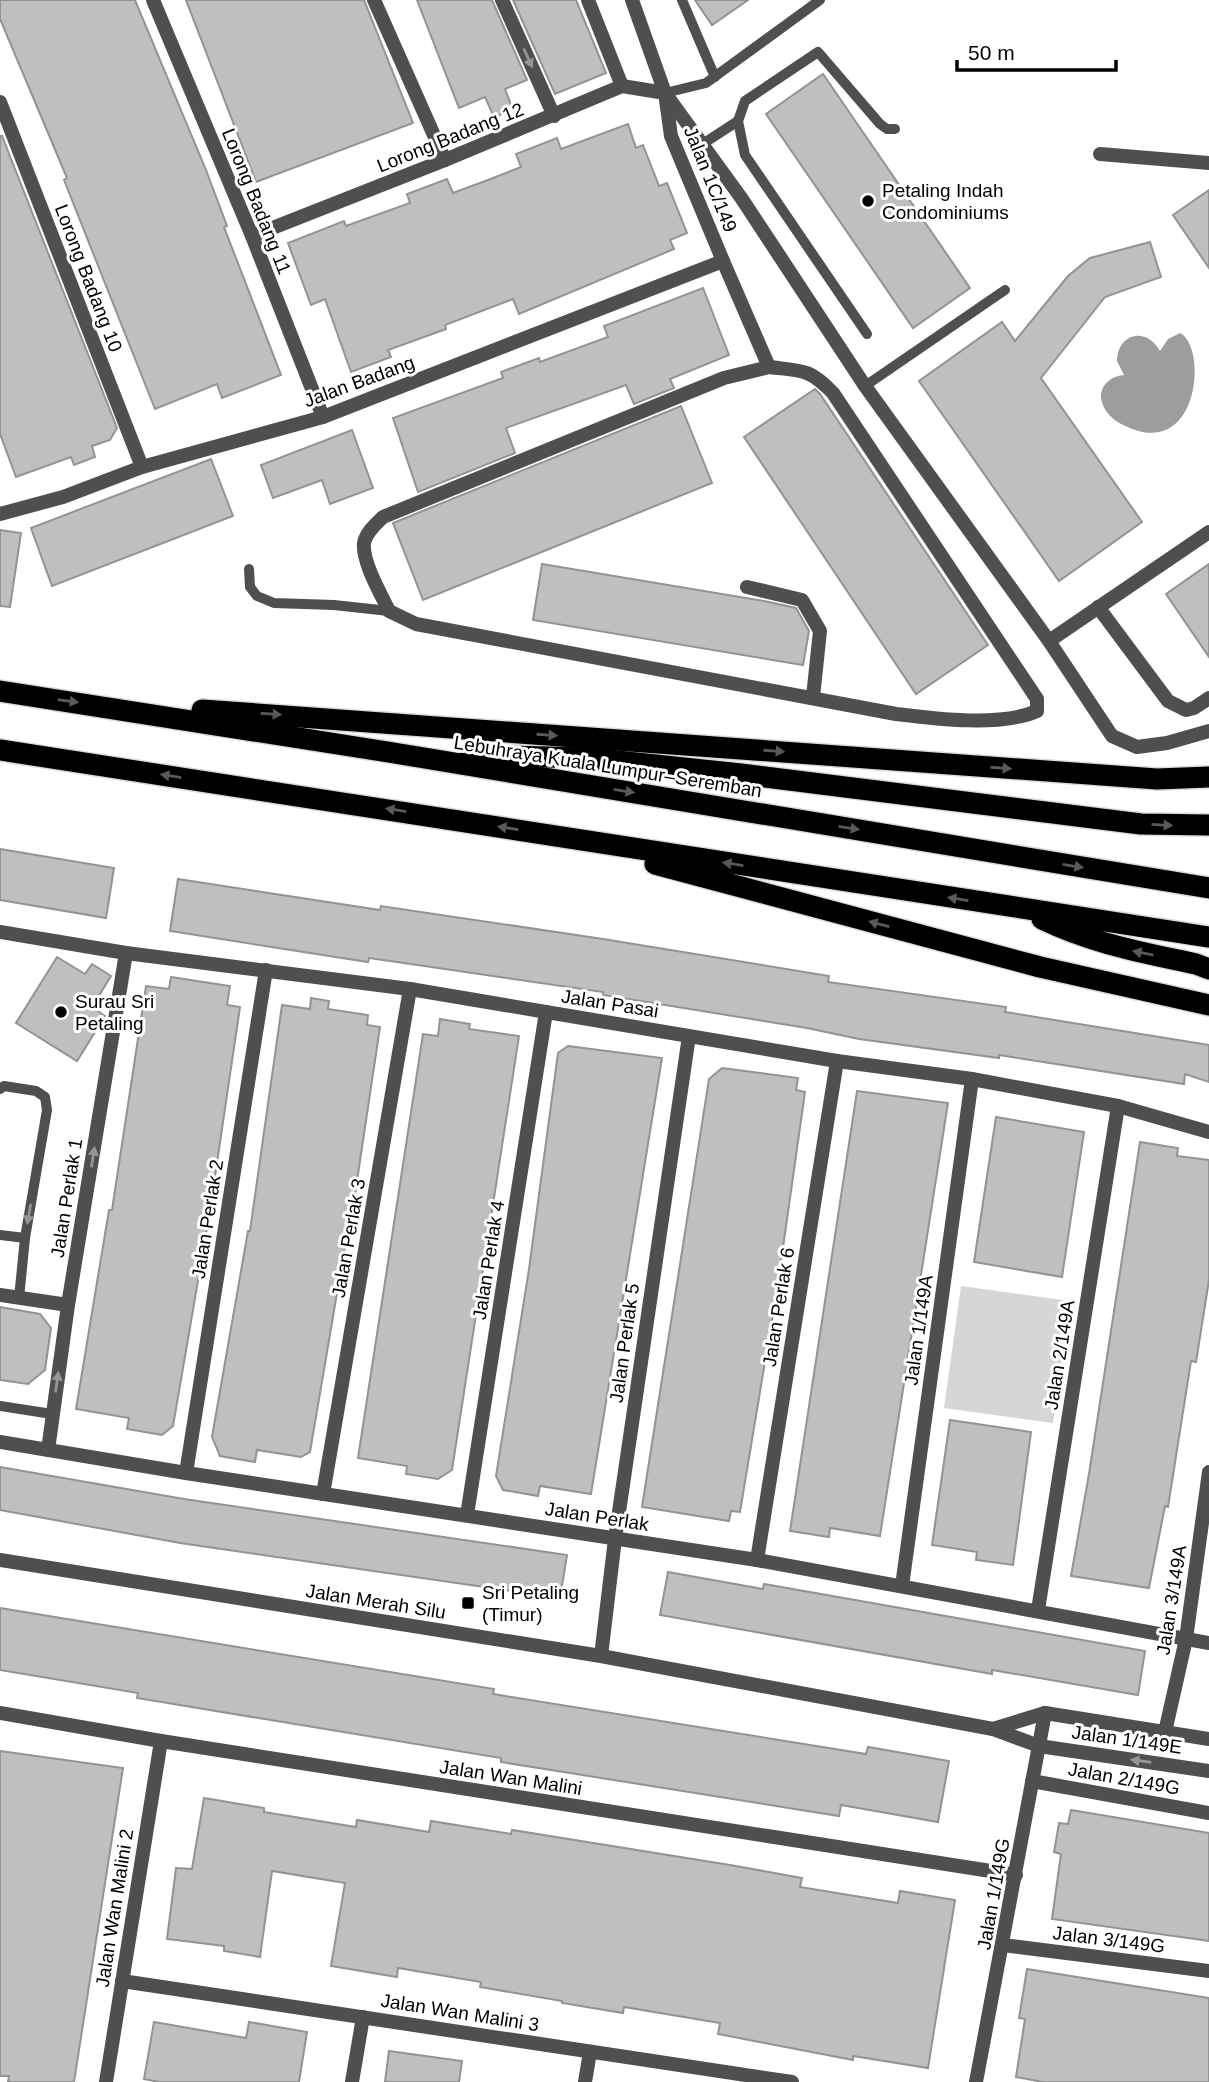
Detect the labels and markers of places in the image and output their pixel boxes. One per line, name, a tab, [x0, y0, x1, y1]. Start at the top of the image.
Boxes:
place label: Petaling Indah Condominiums	[882, 180, 1009, 223]
marker: Petaling Indah Condominiums	[860, 193, 876, 209]
place label: Surau Sri Petaling	[75, 991, 154, 1034]
marker: Surau Sri Petaling	[53, 1004, 69, 1020]
place label: Sri Petaling (Timur)	[482, 1582, 579, 1625]
marker: Sri Petaling (Timur)	[460, 1595, 476, 1611]

